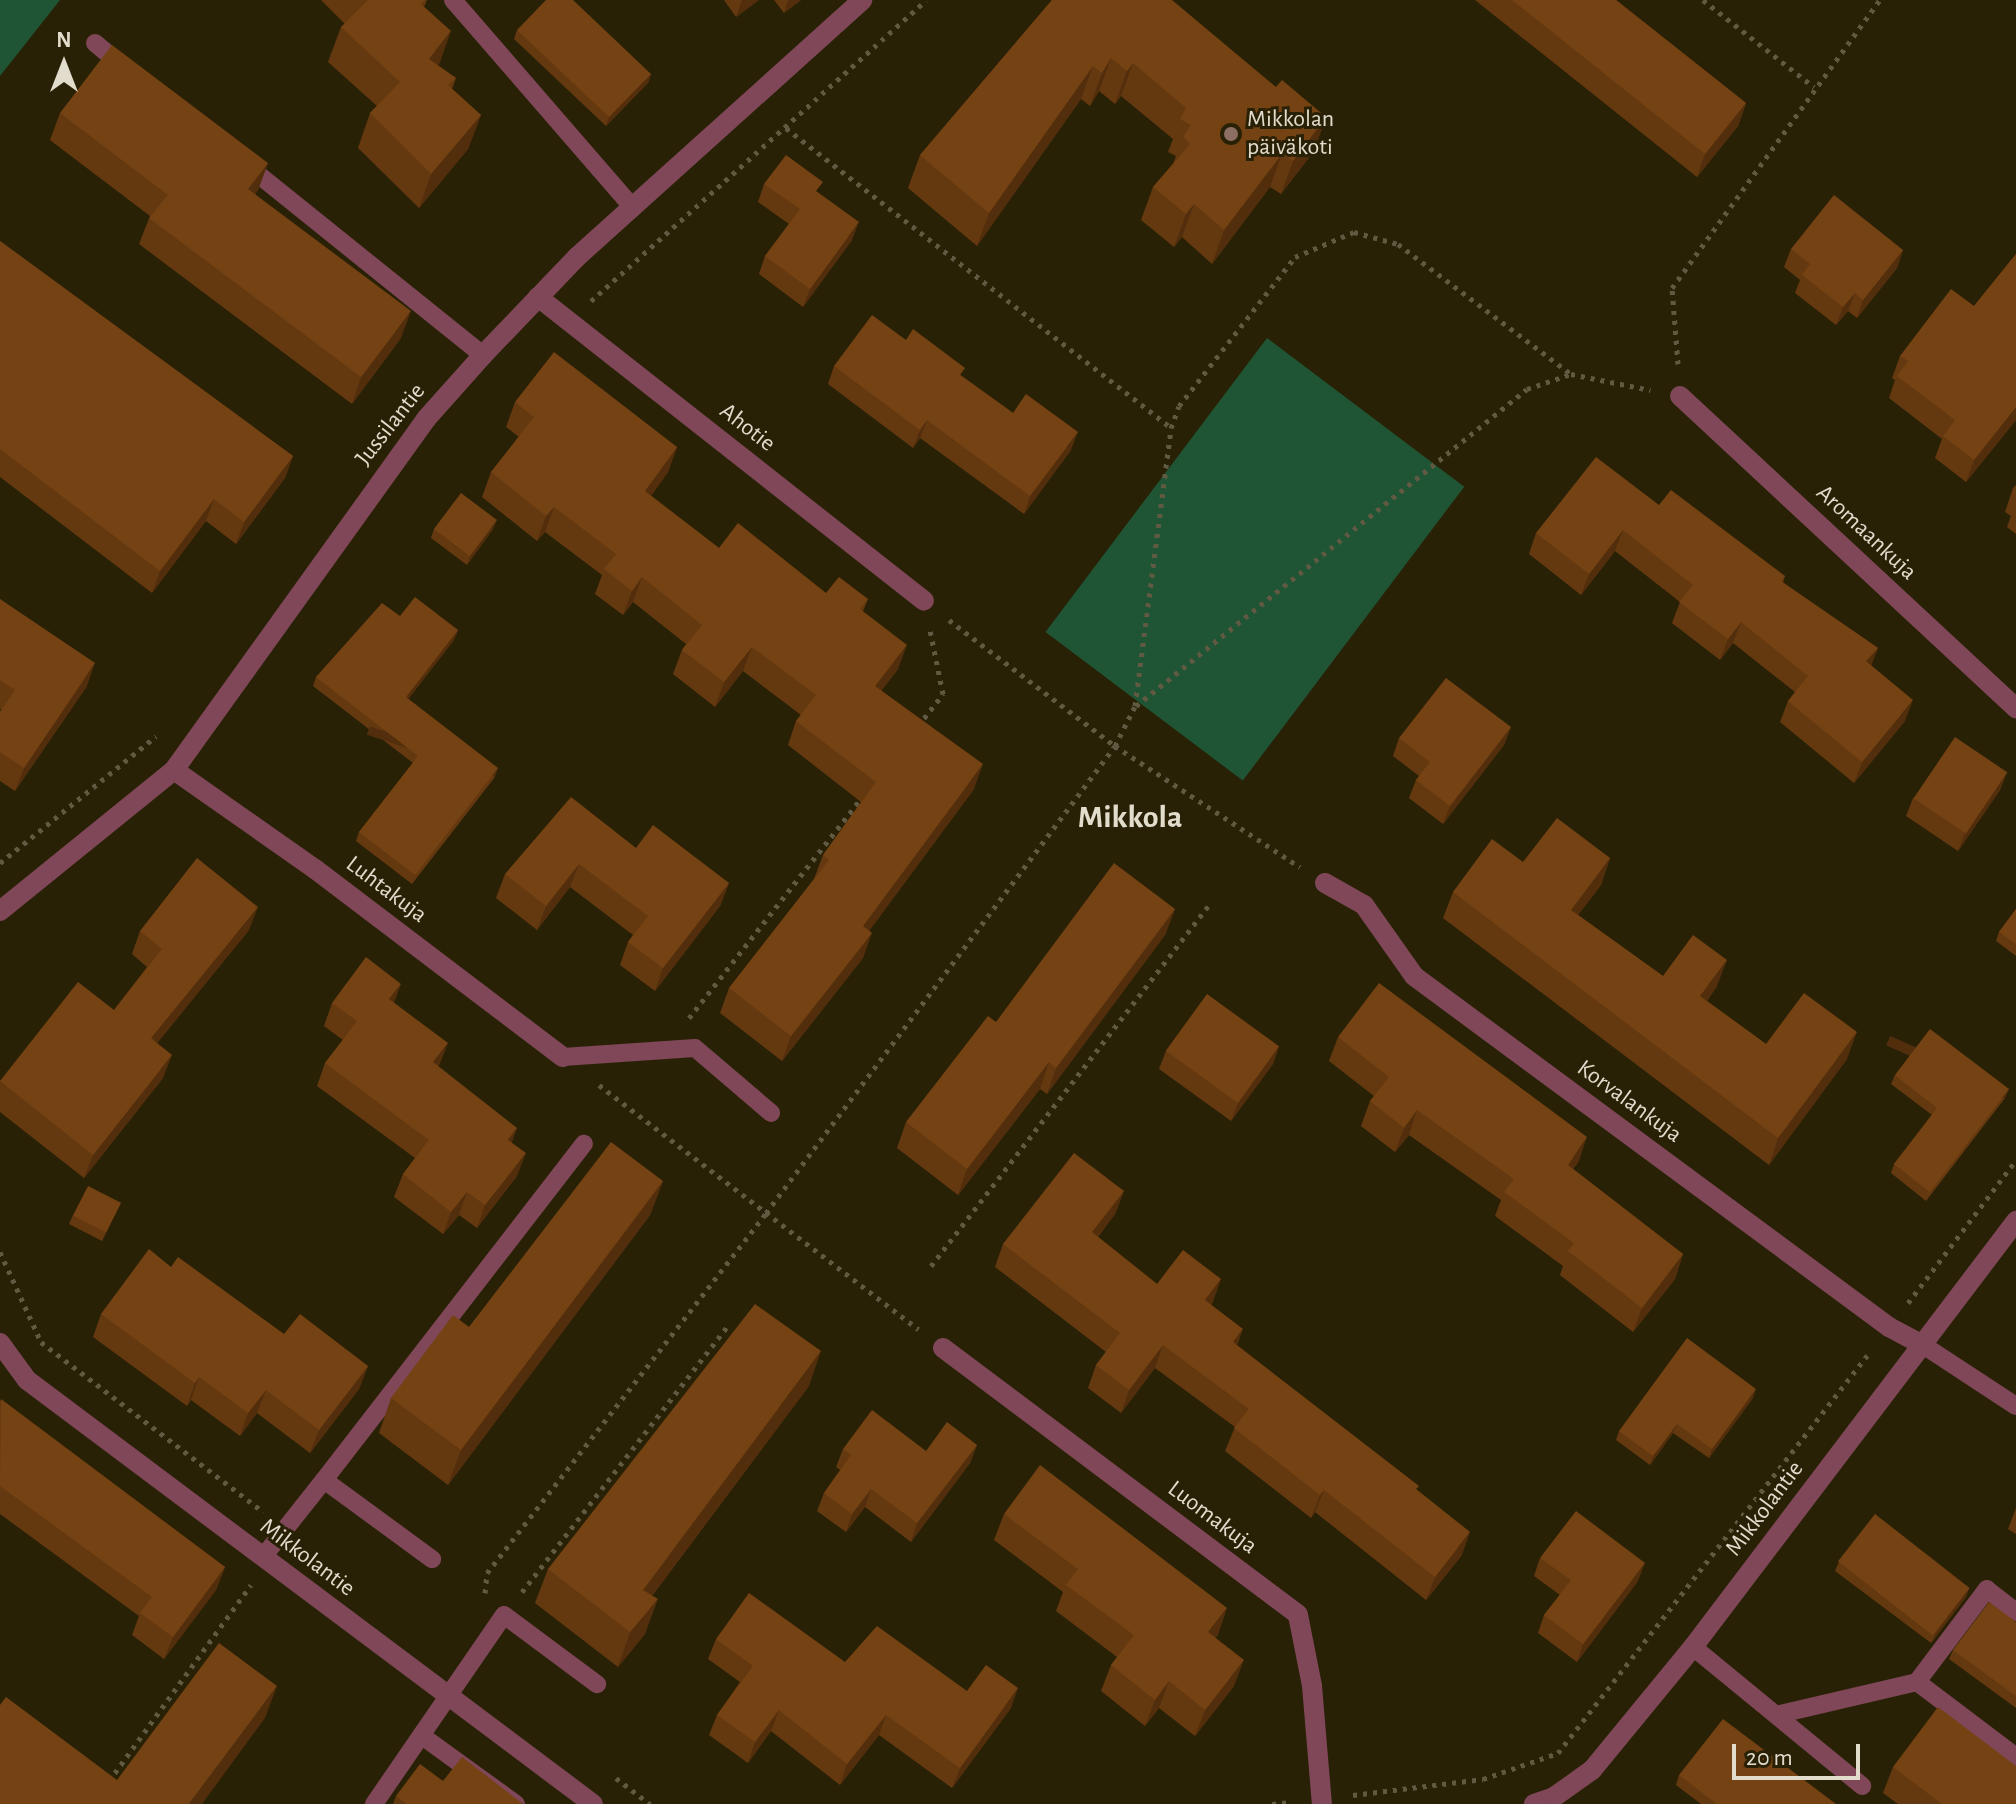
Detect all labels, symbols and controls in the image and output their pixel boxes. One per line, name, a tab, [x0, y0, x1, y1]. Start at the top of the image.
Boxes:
north arrow	[24, 24, 104, 104]
text: N	[56, 29, 72, 51]
place label: Mikkolan päiväkoti	[1247, 106, 1334, 162]
marker: Mikkolan päiväkoti	[1222, 125, 1240, 143]
street label: Jussilantie	[350, 378, 432, 472]
street label: Ahotie	[713, 397, 781, 459]
street label: Aromaankuja	[1810, 479, 1922, 587]
district label: Mikkola	[1078, 798, 1182, 836]
street label: Luhtakuja	[340, 850, 432, 930]
street label: Korvalankuja	[1571, 1054, 1687, 1150]
street label: Mikkolantie	[1720, 1456, 1810, 1562]
street label: Luomakuja	[1162, 1475, 1262, 1561]
street label: Mikkolantie	[254, 1513, 360, 1603]
scale bar	[1736, 1728, 1864, 1778]
text: 20 m	[1746, 1746, 1793, 1770]

